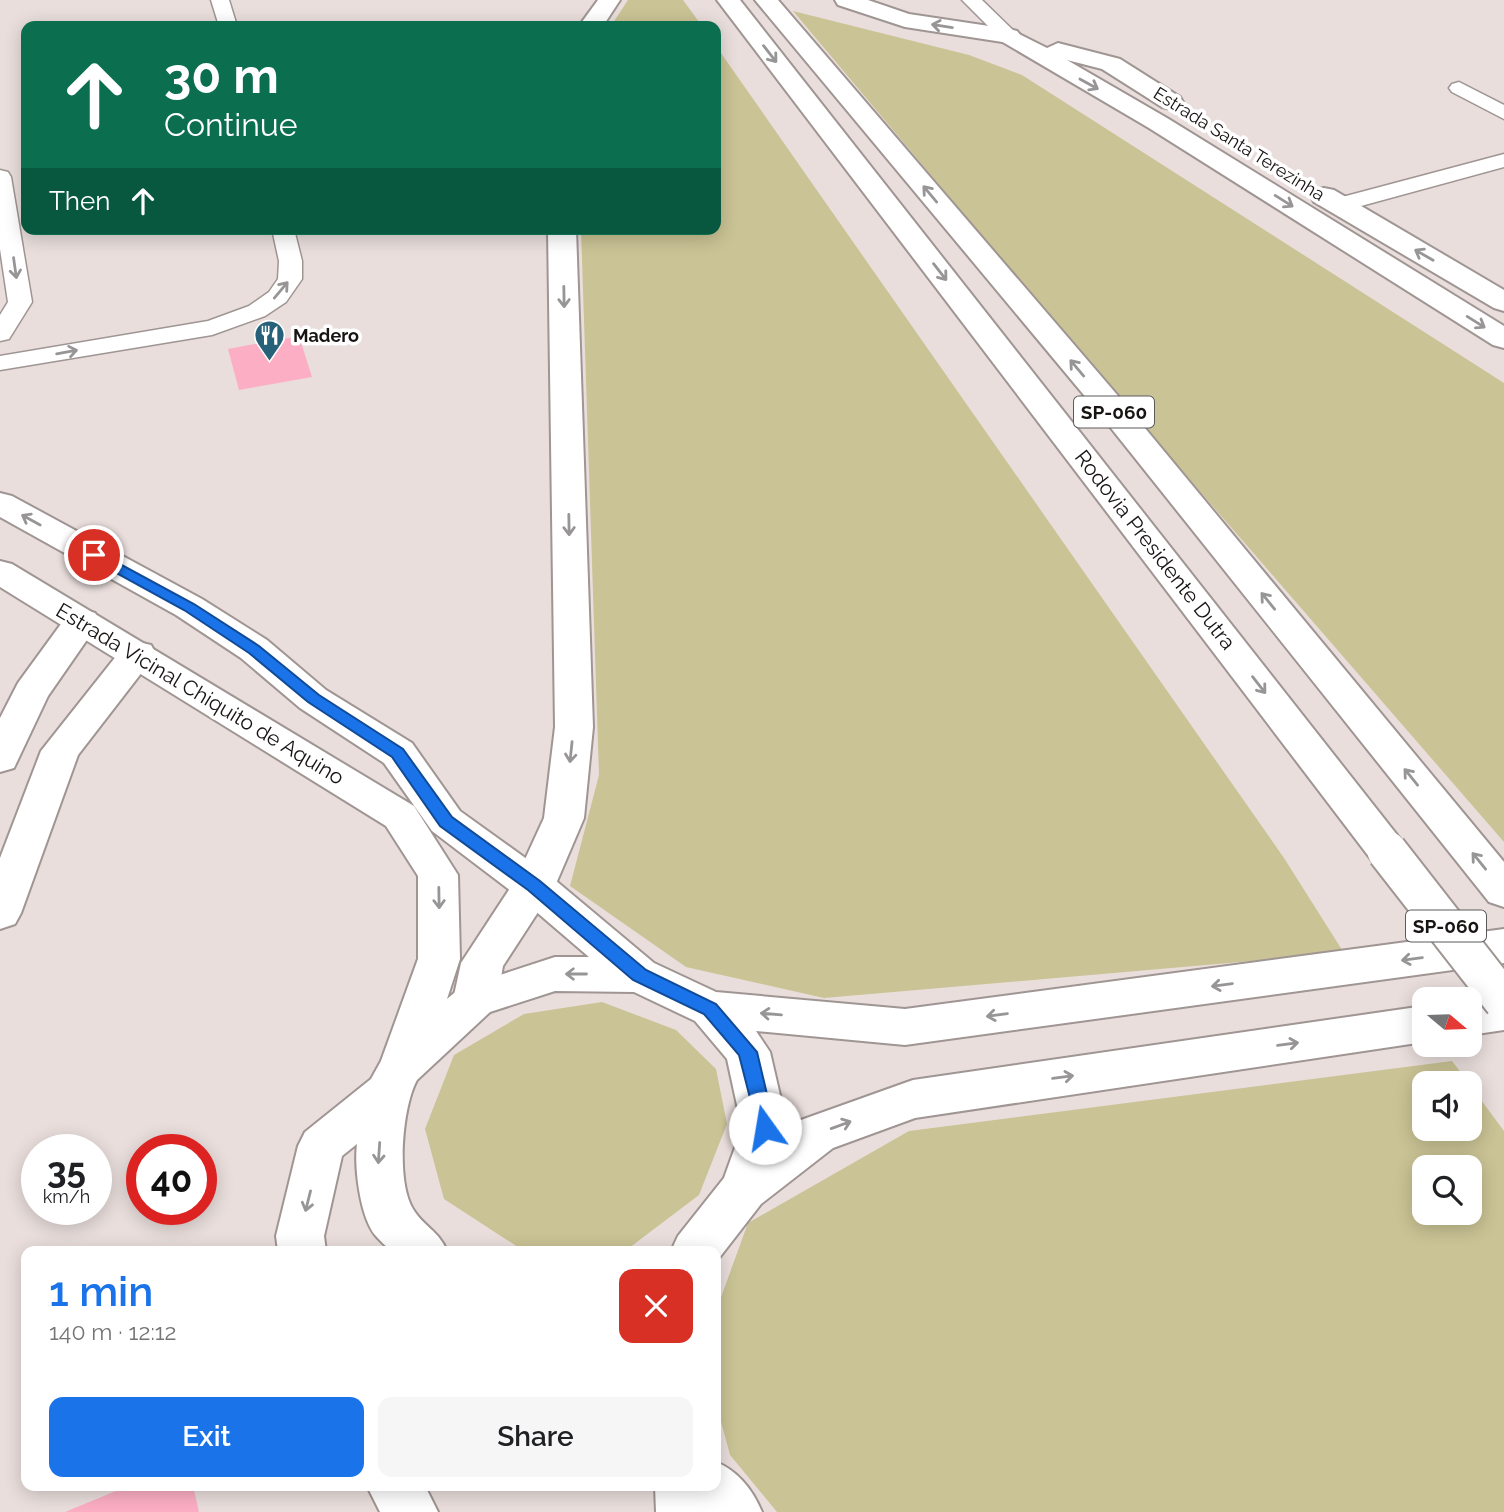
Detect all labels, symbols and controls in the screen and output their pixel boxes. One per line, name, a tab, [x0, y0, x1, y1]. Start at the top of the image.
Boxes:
one-way arrow	[931, 19, 954, 32]
one-way arrow	[763, 44, 778, 63]
text: 30 m	[164, 47, 279, 104]
icon: ahead	[49, 49, 140, 140]
one-way arrow	[1078, 77, 1098, 91]
street label: Estrada Santa Terezinha	[1150, 82, 1329, 205]
text: Continue	[164, 106, 298, 143]
icon: ahead	[124, 182, 162, 220]
text: Then	[49, 186, 110, 216]
one-way arrow	[922, 186, 938, 204]
one-way arrow	[1273, 195, 1293, 209]
one-way arrow	[1414, 248, 1434, 262]
one-way arrow	[9, 256, 22, 279]
one-way arrow	[932, 263, 947, 281]
one-way arrow	[273, 281, 289, 299]
one-way arrow	[557, 286, 570, 309]
one-way arrow	[1466, 315, 1486, 329]
restaurant icon: Madero	[253, 319, 287, 363]
place label: Madero	[293, 325, 359, 346]
one-way arrow	[55, 345, 78, 358]
one-way arrow	[1069, 359, 1085, 377]
road number: SP-060	[1074, 396, 1154, 428]
street label: Rodovia Presidente Dutra	[1070, 445, 1241, 654]
one-way arrow	[21, 513, 42, 526]
one-way arrow	[562, 513, 576, 536]
pin	[64, 525, 124, 585]
icon: arrive	[75, 536, 113, 574]
one-way arrow	[1260, 592, 1276, 610]
street label: Estrada Vicinal Chiquito de Aquino	[52, 597, 349, 790]
one-way arrow	[1251, 675, 1266, 693]
one-way arrow	[564, 740, 577, 763]
one-way arrow	[1404, 769, 1419, 787]
one-way arrow	[1471, 852, 1487, 870]
one-way arrow	[432, 886, 446, 909]
road number: SP-060	[1406, 910, 1486, 942]
one-way arrow	[1401, 953, 1424, 966]
one-way arrow	[565, 967, 588, 981]
one-way arrow	[1212, 978, 1234, 991]
north arrow	[1412, 987, 1482, 1057]
map controls	[1412, 987, 1482, 1225]
one-way arrow	[760, 1007, 783, 1020]
one-way arrow	[986, 1008, 1009, 1021]
one-way arrow	[1276, 1037, 1298, 1050]
one-way arrow	[1051, 1070, 1073, 1083]
button: sound	[1412, 1071, 1482, 1141]
position arrow	[728, 1091, 802, 1165]
one-way arrow	[830, 1118, 852, 1130]
speed limit sign: 40	[126, 1134, 217, 1225]
one-way arrow	[372, 1141, 385, 1164]
text: 35	[47, 1150, 86, 1191]
button: search	[1412, 1155, 1482, 1225]
text: km/h	[43, 1186, 90, 1207]
one-way arrow	[301, 1189, 314, 1212]
text: 1 min	[49, 1267, 153, 1316]
button: close	[619, 1269, 693, 1343]
text: 140 m · 12:12	[49, 1318, 177, 1345]
button: Exit	[49, 1397, 364, 1477]
button: Share	[378, 1397, 693, 1477]

